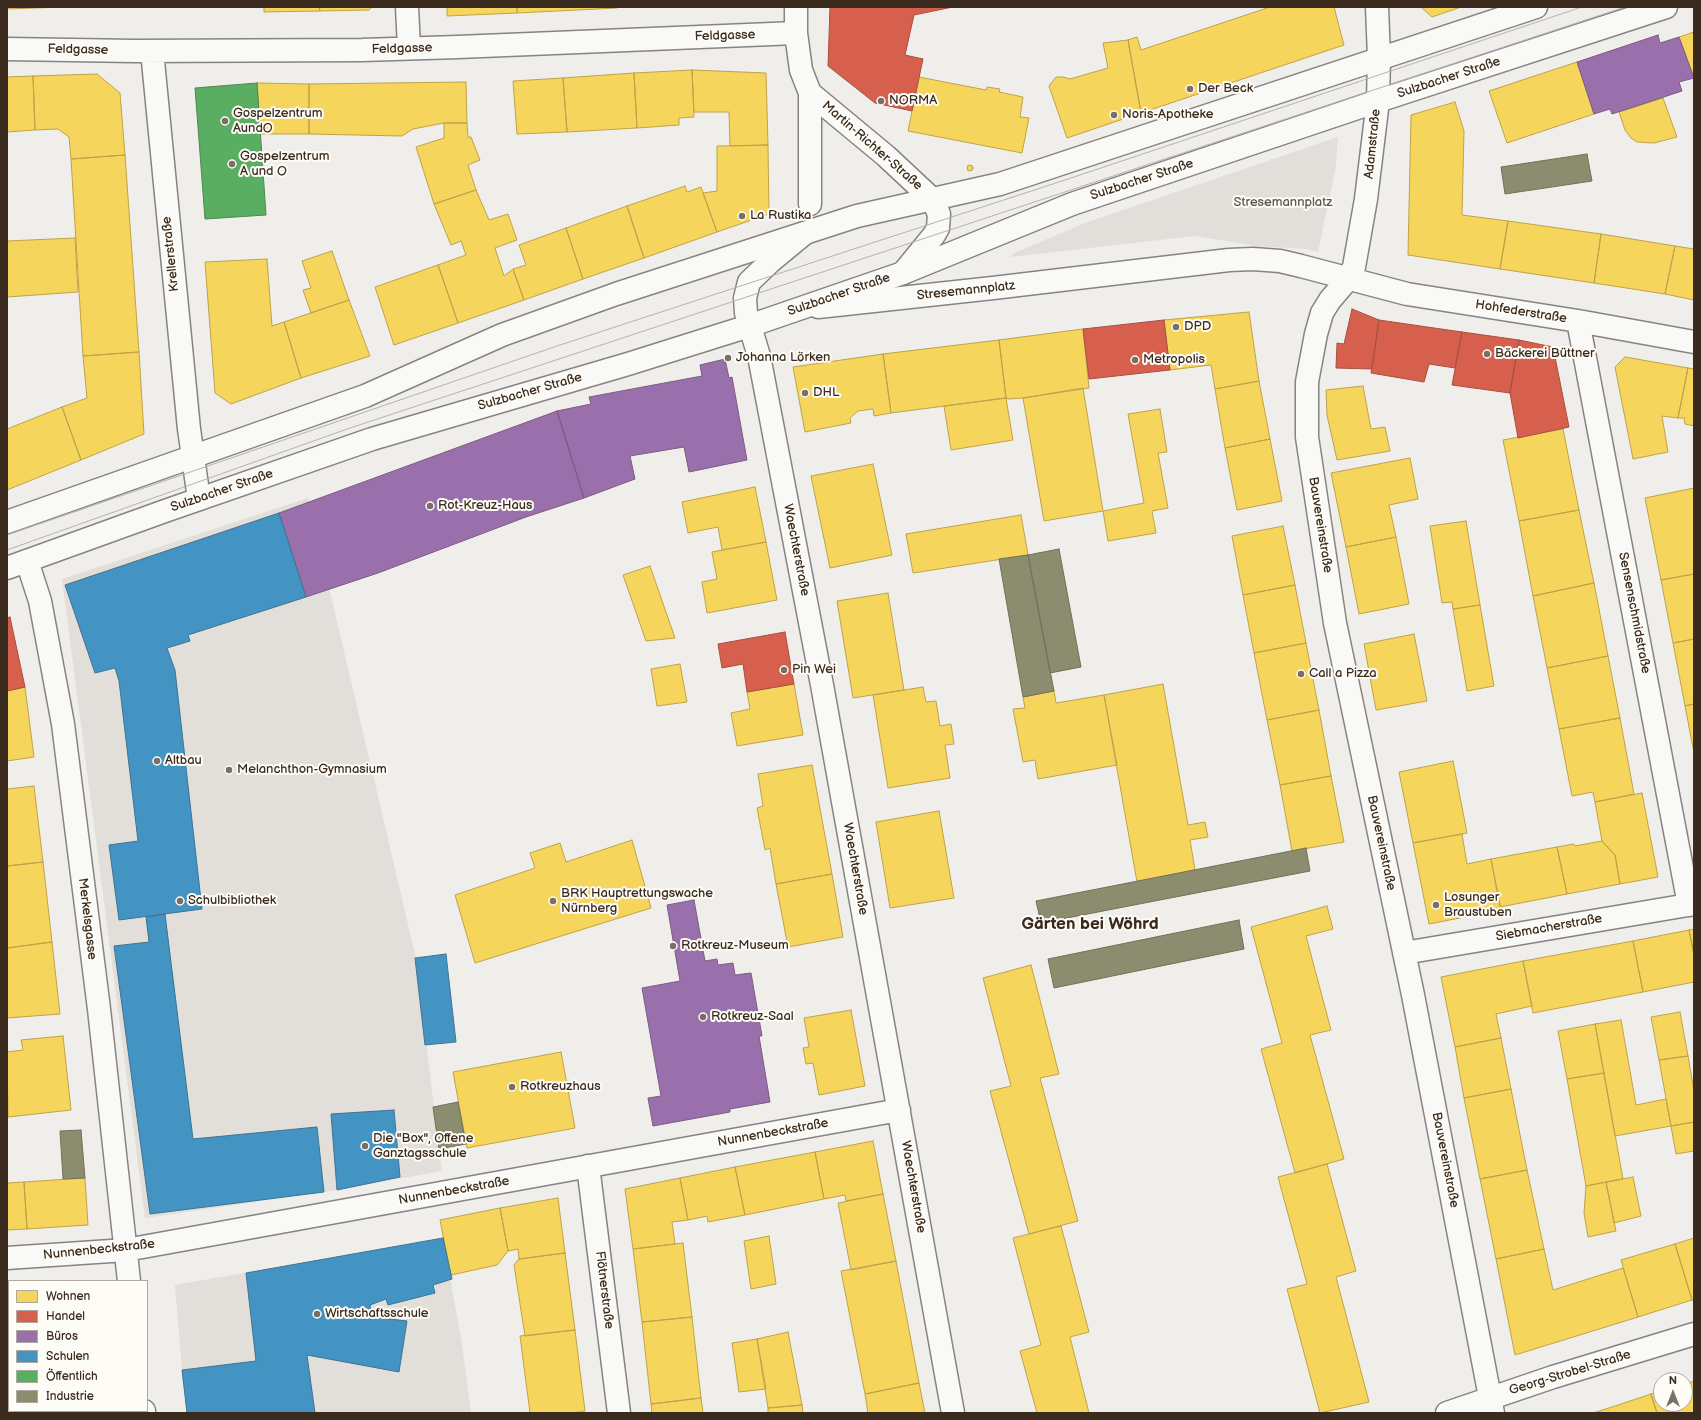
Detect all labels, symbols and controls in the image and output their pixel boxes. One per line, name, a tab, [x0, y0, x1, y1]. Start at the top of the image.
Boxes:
street label: Feldgasse	[694, 27, 756, 45]
street label: Feldgasse	[371, 40, 433, 58]
street label: Feldgasse	[47, 42, 109, 58]
street label: Sulzbacher Straße	[1395, 54, 1503, 102]
place label: Der Beck	[1198, 81, 1253, 97]
marker: Der Beck	[1185, 84, 1195, 94]
place label: NORMA	[889, 93, 937, 109]
marker: NORMA	[876, 96, 886, 106]
street label: Martin-Richter-Straße	[819, 98, 925, 194]
place label: Gospelzentrum AundO	[233, 106, 322, 137]
place label: Noris-Apotheke	[1122, 107, 1213, 123]
street label: Adamstraße	[1362, 108, 1384, 180]
marker: Noris-Apotheke	[1109, 110, 1119, 120]
marker: Gospelzentrum AundO	[220, 116, 230, 126]
place label: Gospelzentrum A und O	[240, 149, 329, 180]
street label: Sulzbacher Straße	[1088, 156, 1196, 204]
marker: Gospelzentrum A und O	[227, 159, 237, 169]
park label: Stresemannplatz	[1234, 195, 1332, 211]
place label: La Rustika	[750, 208, 811, 224]
marker: La Rustika	[737, 211, 747, 221]
street label: Krellerstraße	[159, 215, 183, 293]
street label: Sulzbacher Straße	[786, 270, 892, 320]
street label: Stresemannplatz	[916, 278, 1016, 304]
street label: Hohfederstraße	[1474, 297, 1568, 327]
place label: DPD	[1184, 319, 1211, 335]
marker: DPD	[1171, 322, 1181, 332]
place label: Bäckerei Büttner	[1495, 346, 1595, 362]
marker: Bäckerei Büttner	[1482, 349, 1492, 359]
place label: Johanna Lörken	[736, 350, 830, 366]
place label: Metropolis	[1143, 352, 1205, 368]
marker: Johanna Lörken	[723, 353, 733, 363]
marker: Metropolis	[1130, 355, 1140, 365]
street label: Sulzbacher Straße	[476, 370, 584, 414]
place label: DHL	[813, 385, 839, 401]
marker: DHL	[800, 388, 810, 398]
street label: Sulzbacher Straße	[169, 466, 275, 516]
street label: Bauvereinstraße	[1305, 476, 1335, 574]
place label: Rot-Kreuz-Haus	[438, 498, 532, 514]
marker: Rot-Kreuz-Haus	[425, 501, 435, 511]
street label: Waechterstraße	[779, 503, 813, 597]
street label: Sensenschmidstraße	[1615, 551, 1653, 675]
place label: Pin Wei	[792, 662, 836, 678]
marker: Pin Wei	[779, 665, 789, 675]
place label: Call a Pizza	[1309, 666, 1377, 682]
marker: Call a Pizza	[1296, 669, 1306, 679]
place label: Altbau	[165, 753, 202, 769]
marker: Altbau	[152, 756, 162, 766]
place label: Melanchthon-Gymnasium	[237, 762, 387, 778]
marker: Melanchthon-Gymnasium	[224, 765, 234, 775]
street label: Bauvereinstraße	[1363, 794, 1399, 892]
street label: Waechterstraße	[839, 822, 871, 916]
street label: Merkelsgasse	[74, 877, 100, 961]
place label: BRK Hauptrettungswache Nürnberg	[561, 886, 713, 917]
place label: Losunger Braustuben	[1444, 890, 1512, 921]
place label: Schulbibliothek	[188, 893, 276, 909]
marker: Schulbibliothek	[175, 896, 185, 906]
marker: BRK Hauptrettungswache Nürnberg	[548, 896, 558, 906]
marker: Losunger Braustuben	[1431, 900, 1441, 910]
street label: Siebmacherstraße	[1495, 911, 1603, 945]
district label: Gärten bei Wöhrd	[1021, 915, 1159, 935]
place label: Rotkreuz-Museum	[681, 938, 789, 954]
marker: Rotkreuz-Museum	[668, 941, 678, 951]
place label: Rotkreuz-Saal	[711, 1009, 794, 1025]
marker: Rotkreuz-Saal	[698, 1012, 708, 1022]
place label: Rotkreuzhaus	[520, 1079, 601, 1095]
marker: Rotkreuzhaus	[507, 1082, 517, 1092]
street label: Bauvereinstraße	[1428, 1111, 1462, 1209]
street label: Nunnenbeckstraße	[716, 1116, 830, 1150]
place label: Die "Box", Offene Ganztagsschule	[373, 1131, 473, 1162]
street label: Waechterstraße	[897, 1140, 929, 1234]
marker: Die "Box", Offene Ganztagsschule	[360, 1141, 370, 1151]
street label: Nunnenbeckstraße	[397, 1174, 511, 1208]
street label: Nunnenbeckstraße	[42, 1236, 156, 1264]
street label: Flötnerstraße	[591, 1250, 617, 1330]
legend	[8, 1280, 148, 1412]
text: Wohnen	[46, 1289, 90, 1304]
place label: Wirtschaftsschule	[325, 1306, 428, 1322]
text: Handel	[46, 1309, 85, 1324]
marker: Wirtschaftsschule	[312, 1309, 322, 1319]
text: Büros	[46, 1329, 78, 1344]
street label: Georg-Strobel-Straße	[1507, 1347, 1633, 1399]
text: Schulen	[46, 1349, 89, 1364]
text: Öffentlich	[46, 1369, 98, 1384]
north arrow	[1653, 1372, 1693, 1412]
text: N	[1669, 1374, 1677, 1387]
text: Industrie	[46, 1389, 94, 1404]

